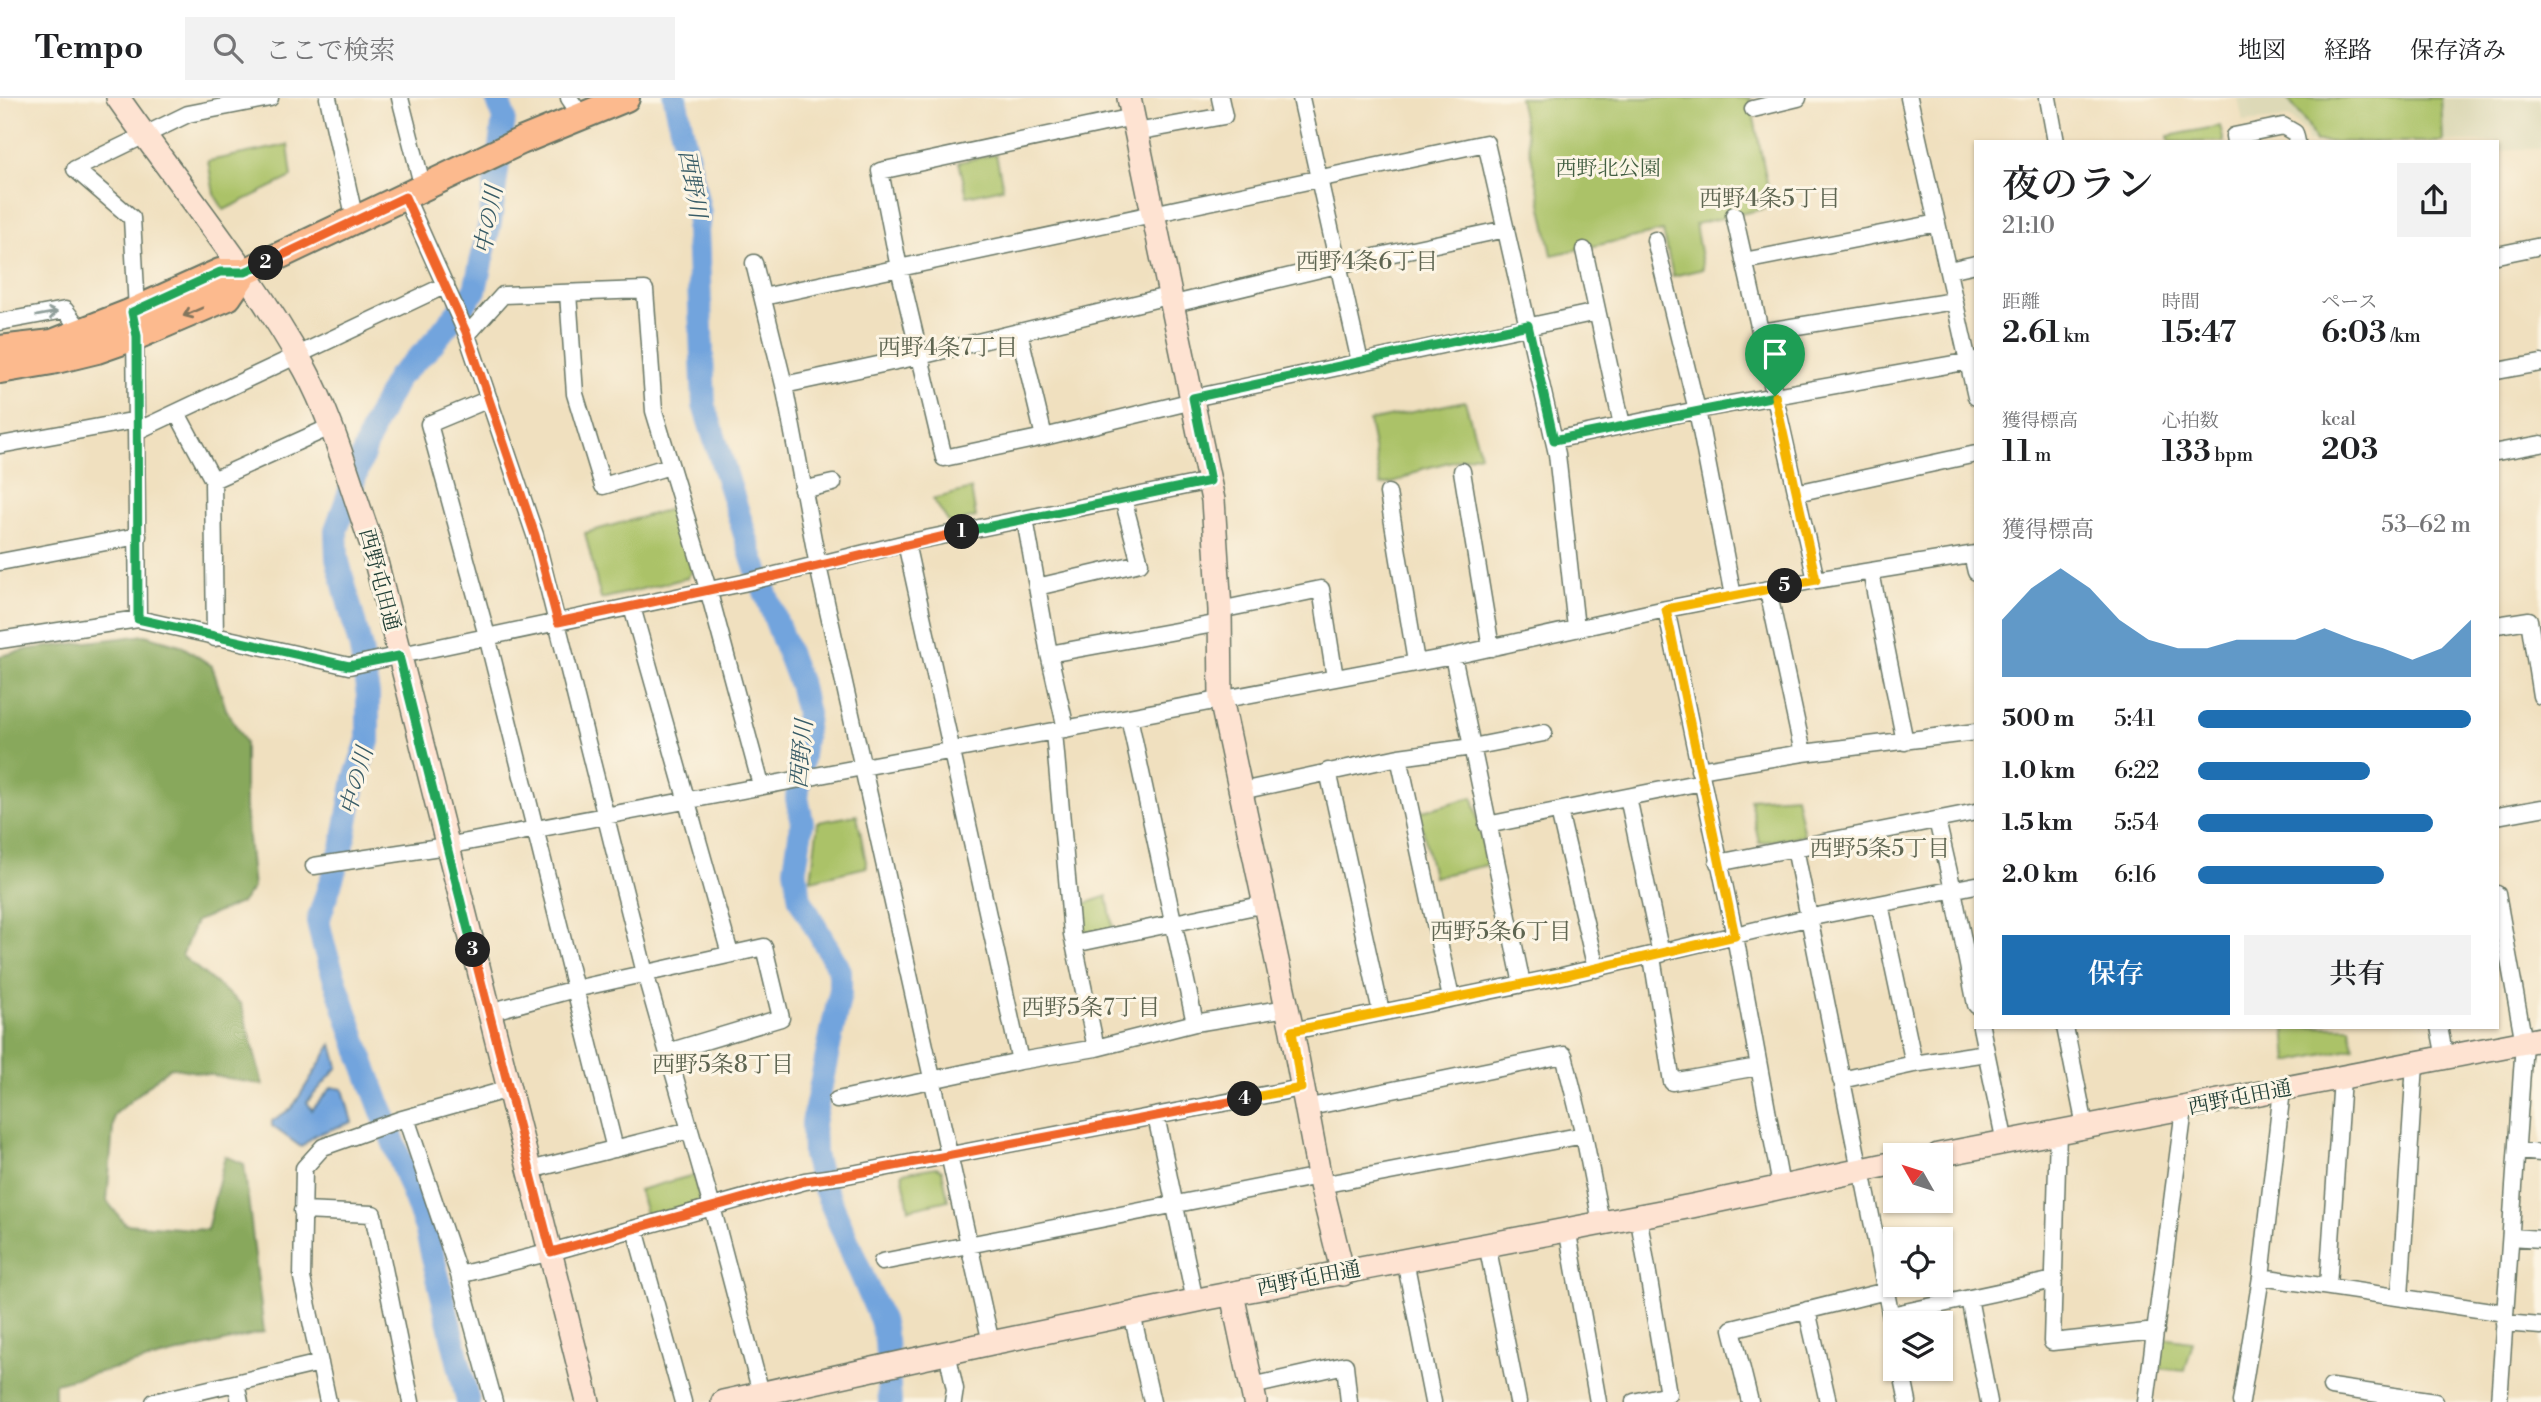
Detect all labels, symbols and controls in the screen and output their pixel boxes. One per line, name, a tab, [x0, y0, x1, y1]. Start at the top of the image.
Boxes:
search box	[185, 17, 675, 80]
text: Tempo	[35, 28, 143, 69]
icon: search	[209, 29, 247, 67]
text: ここで検索	[265, 35, 395, 67]
text: 地図	[2238, 36, 2286, 66]
text: 経路	[2324, 36, 2372, 66]
text: 保存済み	[2410, 36, 2506, 66]
water label: 西野川	[672, 148, 712, 223]
park label: 西野北公園	[1556, 156, 1661, 182]
text: 夜のラン	[2002, 162, 2154, 209]
button: share	[2397, 163, 2471, 237]
water label: 中の川	[469, 181, 509, 256]
district label: 西野4条5丁目	[1699, 185, 1841, 213]
text: 21:10	[2002, 212, 2055, 240]
pin: 2	[248, 246, 284, 280]
district label: 西野4条6丁目	[1296, 248, 1438, 276]
text: 2	[260, 250, 271, 274]
text: 距離	[2002, 290, 2040, 314]
text: 時間	[2162, 290, 2200, 314]
text: ペース	[2321, 290, 2377, 314]
one-way arrow	[183, 306, 204, 319]
one-way arrow	[35, 307, 58, 320]
text: 2.61	[2002, 314, 2060, 352]
text: 15:47	[2162, 314, 2236, 352]
text: 6:03	[2321, 314, 2386, 352]
pin	[1745, 324, 1805, 396]
text: km	[2060, 324, 2090, 348]
text: /km	[2386, 324, 2421, 348]
district label: 西野4条7丁目	[878, 334, 1018, 362]
icon: arrive	[1756, 335, 1794, 373]
text: kcal	[2321, 407, 2356, 431]
text: 獲得標高	[2002, 409, 2078, 433]
text: 心拍数	[2162, 409, 2219, 433]
text: 203	[2321, 431, 2378, 469]
text: 11	[2002, 433, 2031, 471]
text: 133	[2162, 433, 2211, 471]
text: m	[2031, 443, 2051, 467]
text: bpm	[2211, 443, 2253, 467]
text: 53–62 m	[2381, 511, 2471, 539]
pin: 1	[944, 514, 979, 550]
text: 獲得標高	[2002, 516, 2094, 544]
text: 1	[957, 519, 966, 543]
street label: 西野屯田通	[353, 526, 405, 634]
pin: 5	[1768, 568, 1802, 603]
text: 5	[1779, 573, 1790, 597]
text: 500 m	[2002, 705, 2074, 733]
text: 5:41	[2114, 705, 2155, 733]
water label: 西野川	[785, 715, 819, 790]
water label: 中の川	[335, 741, 380, 818]
text: 1.0 km	[2002, 757, 2075, 785]
text: 6:22	[2114, 757, 2159, 785]
text: 1.5 km	[2002, 809, 2073, 837]
text: 5:54	[2114, 809, 2159, 837]
district label: 西野5条5丁目	[1810, 835, 1950, 863]
text: 2.0 km	[2002, 861, 2078, 889]
text: 6:16	[2114, 861, 2156, 889]
district label: 西野5条6丁目	[1430, 918, 1572, 946]
pin: 3	[456, 932, 490, 968]
button: 保存	[2002, 935, 2230, 1015]
button: 共有	[2244, 935, 2471, 1015]
text: 3	[467, 937, 478, 961]
district label: 西野5条7丁目	[1021, 994, 1161, 1022]
district label: 西野5条8丁目	[652, 1051, 794, 1079]
street label: 西野屯田通	[2186, 1075, 2294, 1121]
pin: 4	[1228, 1082, 1262, 1116]
text: 4	[1238, 1086, 1251, 1110]
north arrow	[1883, 1143, 1953, 1213]
map controls	[1883, 1143, 1953, 1381]
button: locate	[1883, 1227, 1953, 1297]
street label: 西野屯田通	[1255, 1256, 1363, 1302]
button: layers	[1883, 1311, 1953, 1381]

